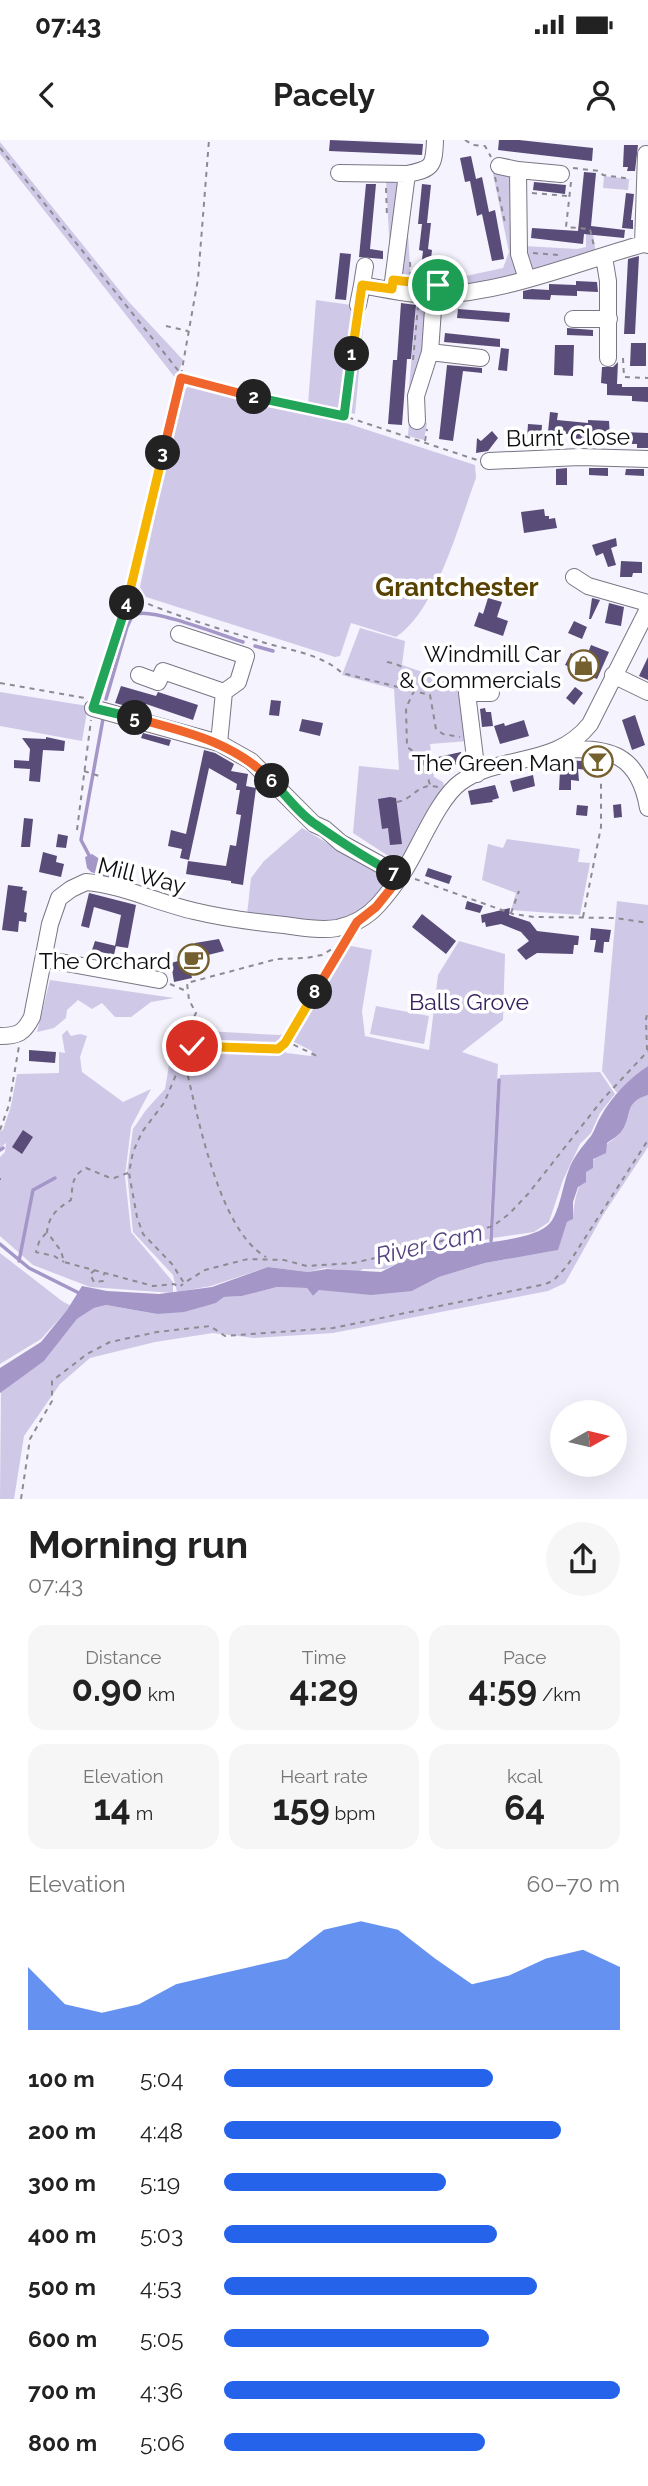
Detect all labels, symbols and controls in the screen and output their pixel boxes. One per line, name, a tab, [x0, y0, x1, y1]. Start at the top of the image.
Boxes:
text: 07:43	[35, 10, 101, 40]
icon: back	[28, 76, 66, 114]
text: Pacely	[273, 76, 375, 113]
icon: person	[582, 76, 620, 114]
pin	[408, 255, 468, 315]
icon: arrive	[419, 266, 457, 304]
pin: 1	[334, 336, 370, 372]
text: 1	[347, 342, 356, 364]
pin: 2	[236, 380, 272, 414]
text: 2	[248, 385, 259, 407]
street label: Burnt Close	[506, 422, 630, 452]
pin: 3	[146, 436, 180, 470]
text: 3	[157, 441, 168, 463]
district label: Grantchester	[375, 572, 539, 602]
pin: 4	[110, 586, 144, 620]
text: 4	[121, 591, 132, 613]
place label: Windmill Car & Commercials	[399, 640, 561, 693]
shop icon: Windmill Car & Commercials	[567, 649, 601, 683]
pin: 5	[118, 700, 152, 736]
text: 5	[129, 706, 140, 728]
bar icon: The Green Man	[581, 745, 615, 779]
place label: The Green Man	[412, 749, 575, 776]
pin: 6	[254, 764, 290, 798]
text: 6	[266, 769, 277, 791]
street label: Mill Way	[95, 851, 189, 899]
pin: 7	[376, 856, 412, 890]
text: 7	[388, 861, 399, 883]
cafe icon: The Orchard	[177, 943, 211, 977]
place label: The Orchard	[39, 947, 171, 974]
pin: 8	[298, 974, 332, 1010]
text: 8	[309, 980, 320, 1002]
park label: Balls Grove	[409, 988, 529, 1015]
pin	[162, 1016, 222, 1076]
icon: check	[173, 1027, 211, 1065]
water label: River Cam	[372, 1218, 486, 1270]
north arrow	[550, 1400, 626, 1477]
map controls	[550, 1400, 627, 1477]
text: Morning run	[28, 1522, 248, 1567]
button: share	[546, 1522, 620, 1596]
text: 07:43	[28, 1571, 83, 1598]
text: Distance	[85, 1646, 161, 1668]
text: Time	[302, 1646, 346, 1668]
text: Pace	[503, 1646, 546, 1668]
text: 0.90	[71, 1668, 143, 1709]
text: 4:29	[289, 1668, 358, 1709]
text: 4:59	[468, 1668, 537, 1709]
text: km	[143, 1683, 175, 1705]
text: /km	[537, 1683, 581, 1705]
text: Elevation	[83, 1765, 164, 1787]
text: Heart rate	[280, 1765, 368, 1787]
text: kcal	[507, 1765, 542, 1787]
text: 14	[94, 1787, 131, 1828]
text: 159	[272, 1787, 330, 1828]
text: 64	[504, 1787, 545, 1828]
text: m	[131, 1802, 153, 1824]
text: bpm	[330, 1802, 376, 1824]
text: Elevation	[28, 1870, 126, 1897]
text: 60–70 m	[527, 1870, 620, 1897]
text: 100 m	[28, 2065, 95, 2092]
text: 5:04	[140, 2065, 184, 2092]
text: 200 m	[28, 2117, 96, 2144]
text: 4:48	[140, 2117, 183, 2144]
text: 300 m	[28, 2169, 96, 2196]
text: 5:19	[140, 2169, 180, 2196]
text: 400 m	[28, 2221, 96, 2248]
text: 5:03	[140, 2221, 183, 2248]
text: 500 m	[28, 2273, 96, 2300]
text: 4:53	[140, 2273, 182, 2300]
text: 600 m	[28, 2325, 97, 2352]
text: 5:05	[140, 2325, 183, 2352]
text: 700 m	[28, 2377, 96, 2404]
text: 4:36	[140, 2377, 183, 2404]
text: 800 m	[28, 2429, 97, 2456]
text: 5:06	[140, 2429, 185, 2456]

